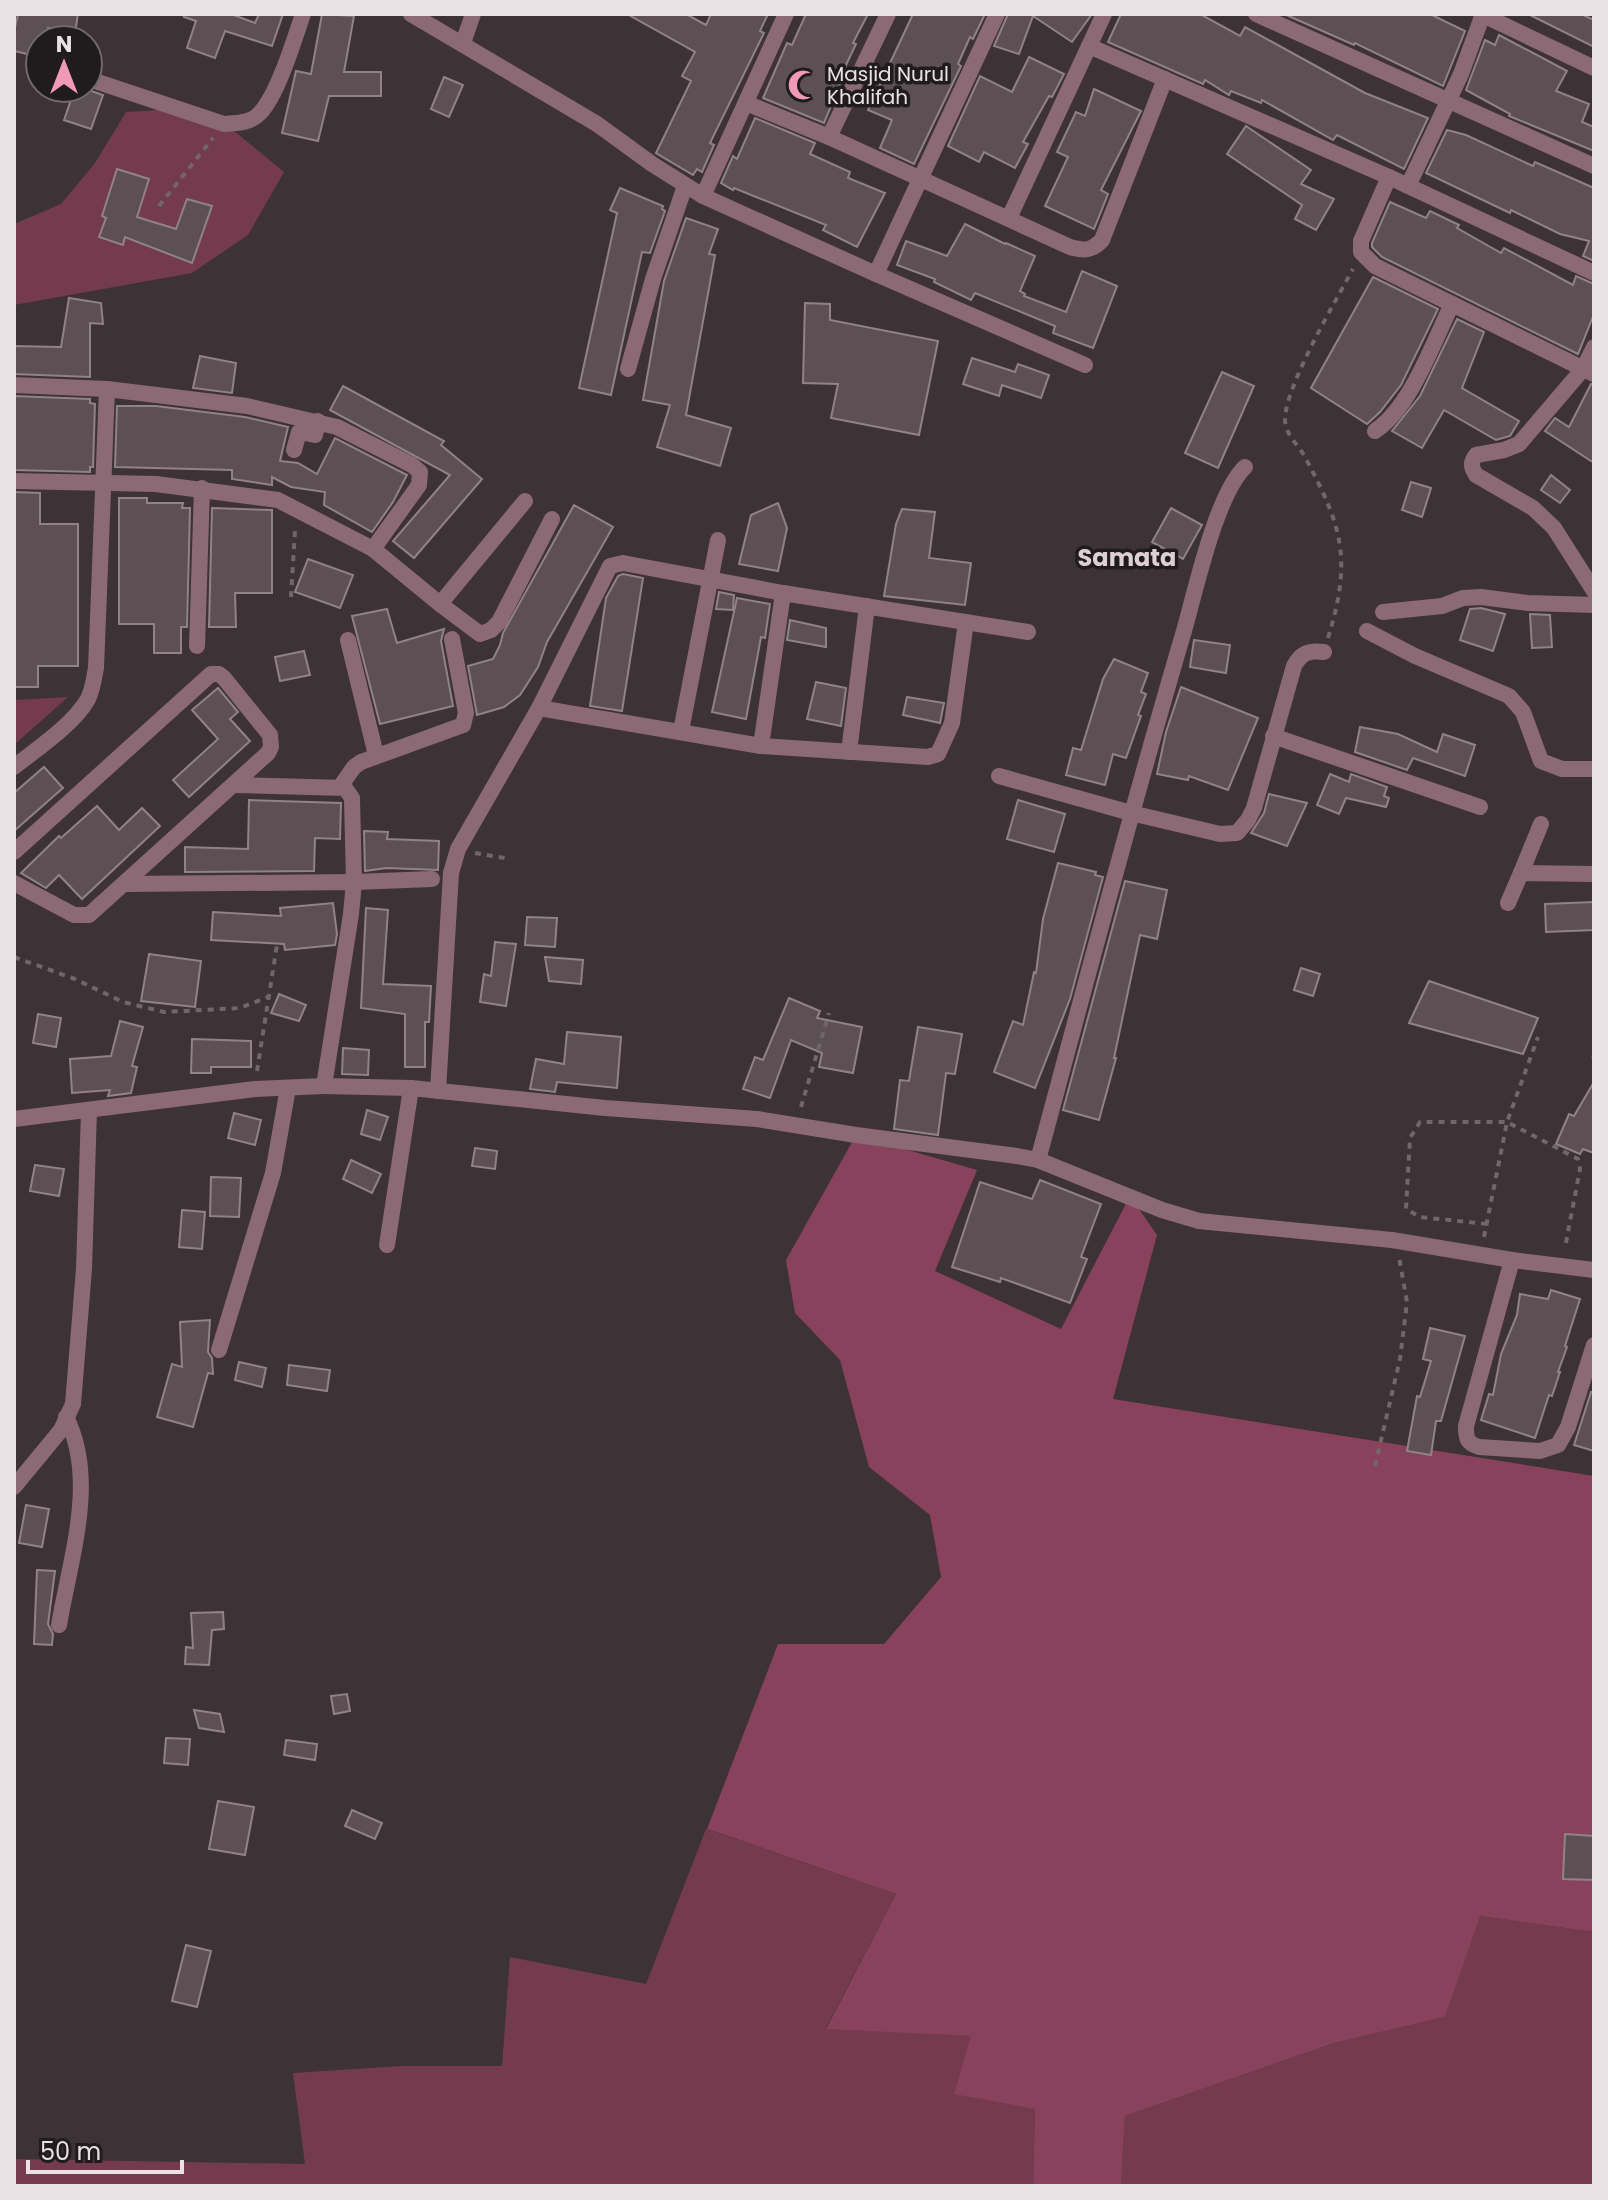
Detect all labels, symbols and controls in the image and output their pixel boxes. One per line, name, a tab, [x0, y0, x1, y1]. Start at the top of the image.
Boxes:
north arrow	[24, 24, 104, 104]
text: N	[56, 29, 72, 60]
place label: Masjid Nurul Khalifah	[827, 60, 949, 111]
mosque icon: Masjid Nurul Khalifah	[786, 68, 820, 102]
district label: Samata	[1078, 541, 1176, 574]
scale bar	[28, 2124, 182, 2174]
text: 50 m	[40, 2135, 101, 2168]

